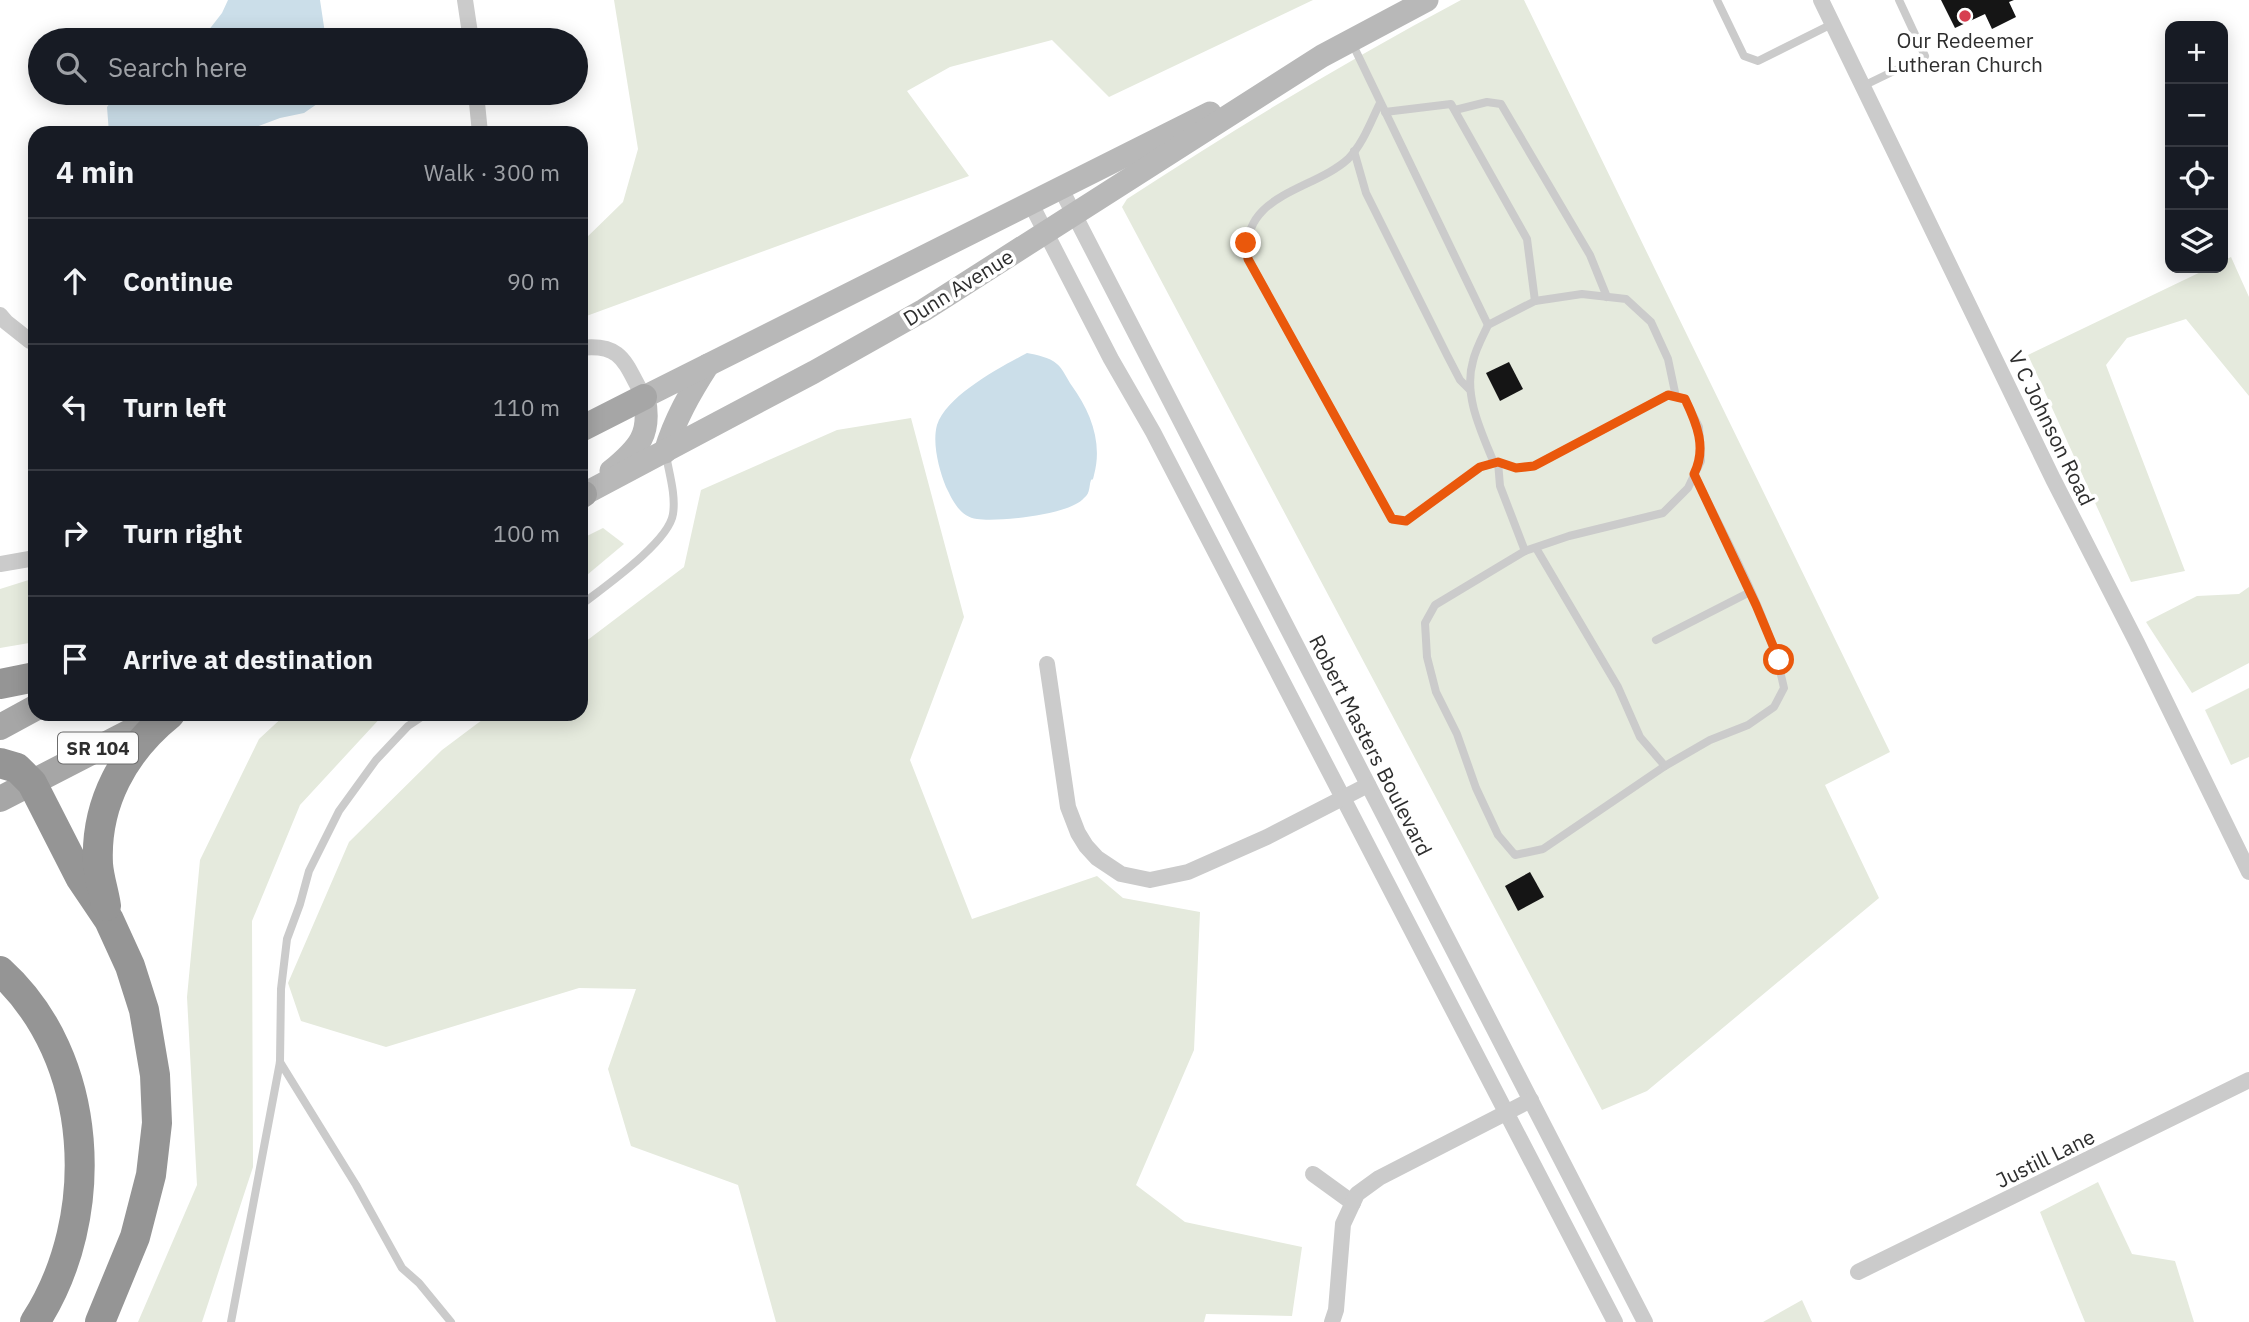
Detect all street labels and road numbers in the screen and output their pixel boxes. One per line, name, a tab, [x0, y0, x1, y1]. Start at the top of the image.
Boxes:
street label: Dunn Avenue	[898, 242, 1018, 332]
street label: V C Johnson Road	[2002, 346, 2102, 510]
street label: Robert Masters Boulevard	[1303, 630, 1439, 860]
road number: SR 104	[58, 733, 138, 764]
street label: Justill Lane	[1991, 1122, 2099, 1194]

